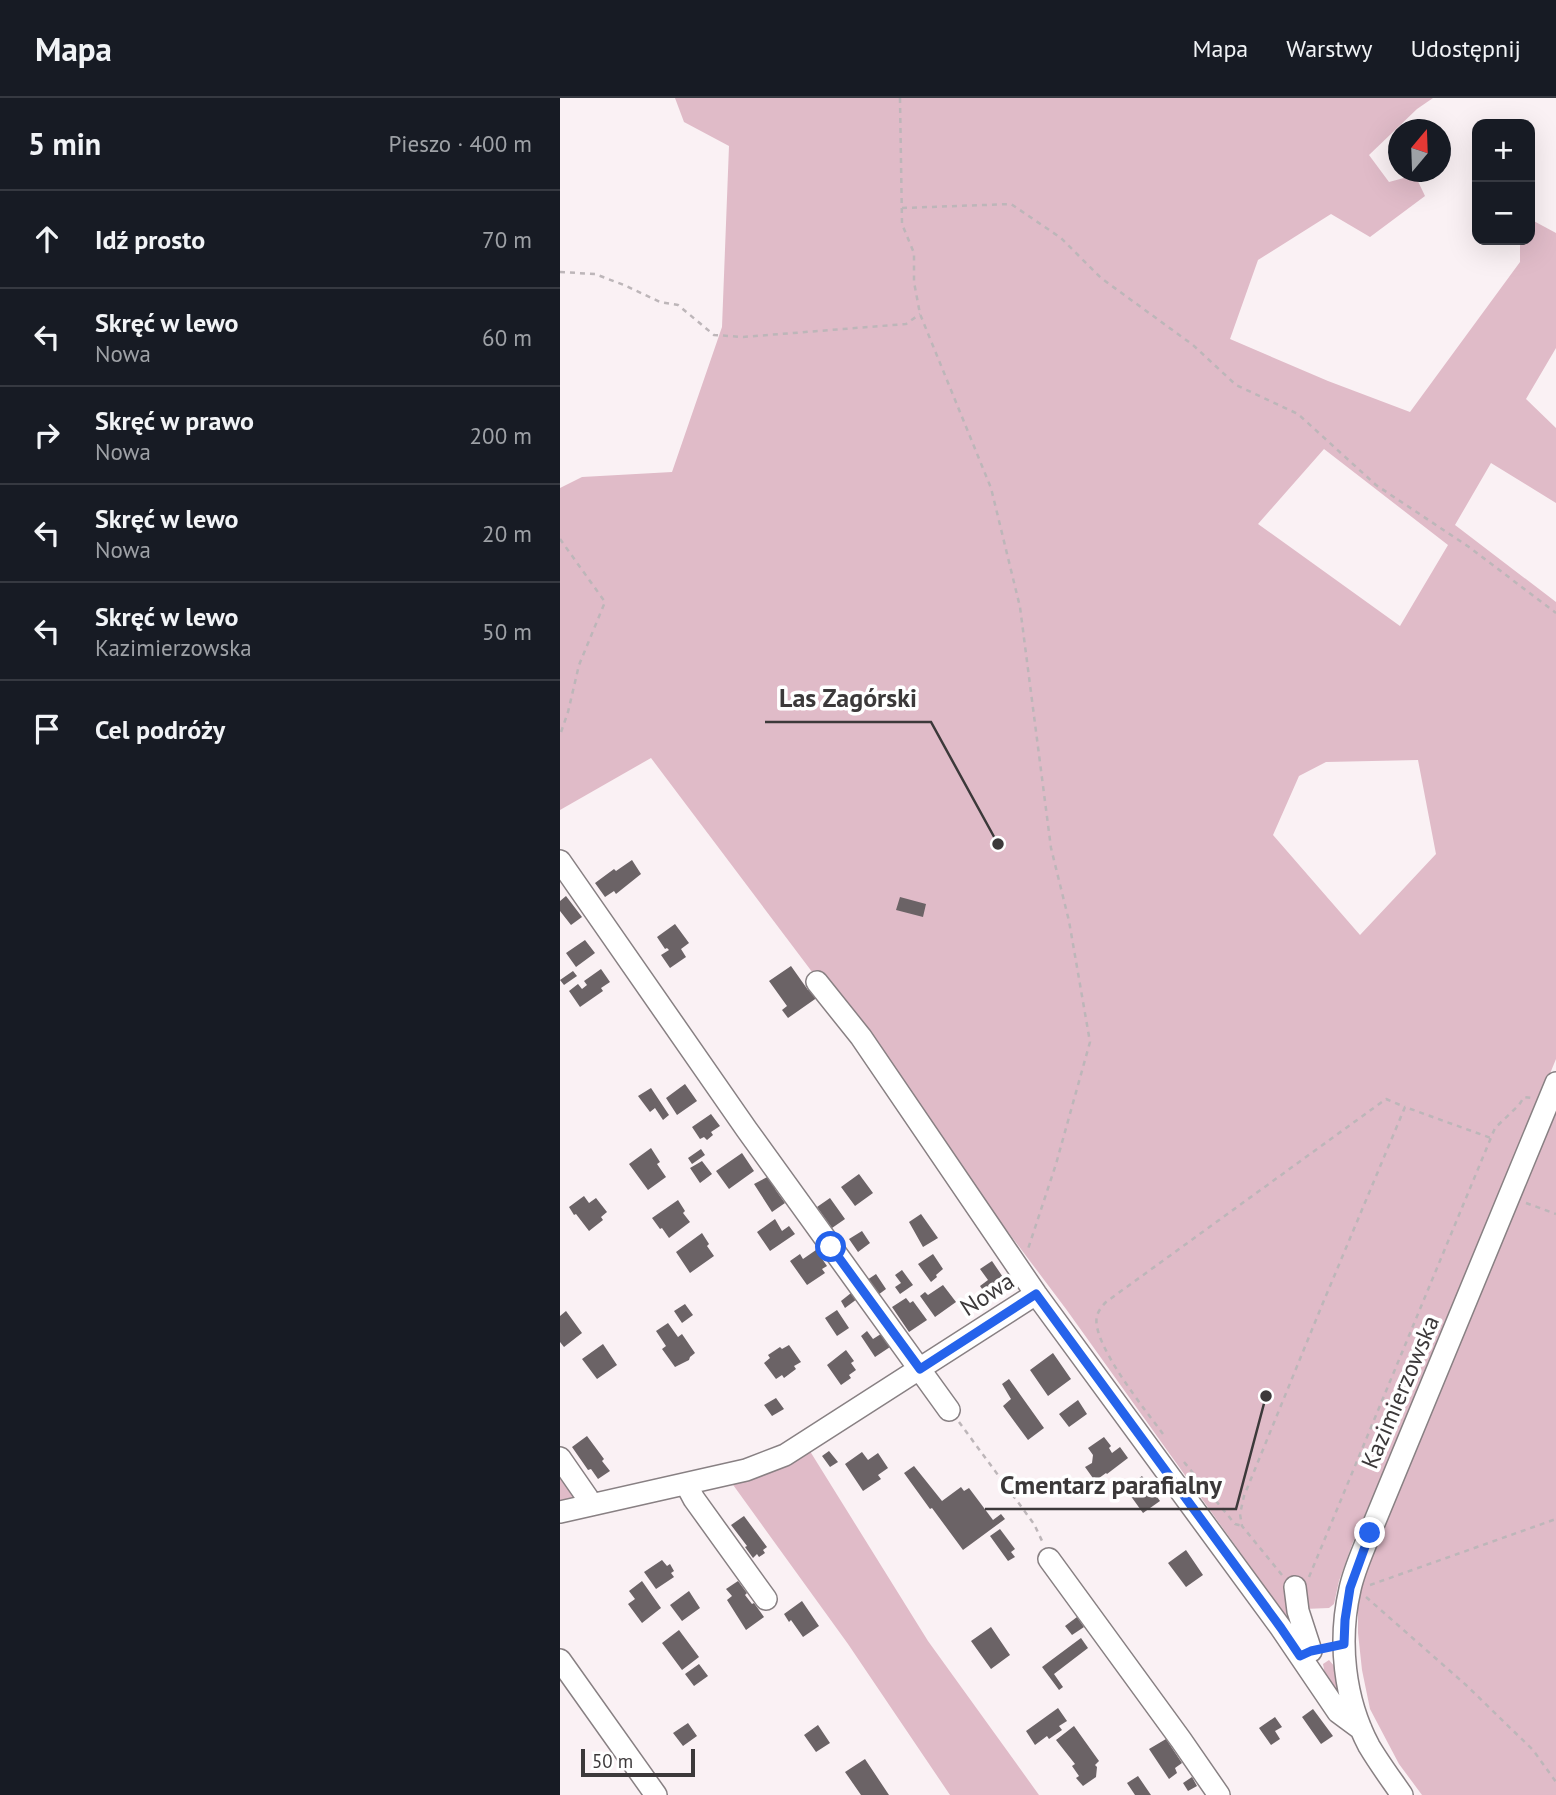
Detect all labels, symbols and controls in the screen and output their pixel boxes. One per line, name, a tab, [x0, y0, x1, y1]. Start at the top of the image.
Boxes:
text: Mapa	[35, 27, 112, 70]
text: Mapa	[1193, 33, 1248, 64]
text: Warstwy	[1286, 33, 1372, 64]
text: Udostępnij	[1410, 33, 1521, 64]
north arrow	[1388, 119, 1451, 182]
map controls	[1472, 119, 1535, 245]
button: +	[1472, 119, 1535, 182]
text: 5 min	[28, 124, 101, 163]
text: Pieszo · 400 m	[389, 129, 532, 158]
button: −	[1472, 182, 1535, 245]
icon: ahead	[28, 220, 66, 258]
text: Idź prosto	[95, 223, 205, 256]
text: 70 m	[482, 225, 532, 254]
text: Skręć w lewo	[95, 306, 239, 339]
icon: left	[28, 318, 66, 356]
text: 60 m	[482, 323, 532, 352]
text: Nowa	[95, 339, 151, 368]
text: Skręć w prawo	[95, 404, 254, 437]
icon: right	[28, 416, 66, 454]
text: 200 m	[470, 421, 532, 450]
text: Nowa	[95, 437, 151, 466]
text: Skręć w lewo	[95, 502, 239, 535]
icon: left	[28, 514, 66, 552]
text: 20 m	[482, 519, 532, 548]
text: Nowa	[95, 535, 151, 564]
text: Skręć w lewo	[95, 600, 239, 633]
icon: left	[28, 612, 66, 650]
text: 50 m	[482, 617, 532, 646]
text: Kazimierzowska	[95, 633, 252, 662]
callout: Las Zagórski	[765, 675, 931, 722]
text: Las Zagórski	[779, 681, 917, 714]
icon: arrive	[28, 710, 66, 748]
text: Cel podróży	[95, 713, 225, 746]
route start	[815, 1231, 846, 1262]
street label: Nowa	[954, 1265, 1020, 1323]
street label: Kazimierzowska	[1354, 1311, 1446, 1473]
callout: Cmentarz parafialny	[985, 1462, 1236, 1509]
text: Cmentarz parafialny	[1000, 1468, 1222, 1501]
route end	[1354, 1517, 1385, 1548]
scale bar	[581, 1746, 695, 1778]
text: 50 m	[592, 1749, 633, 1773]

